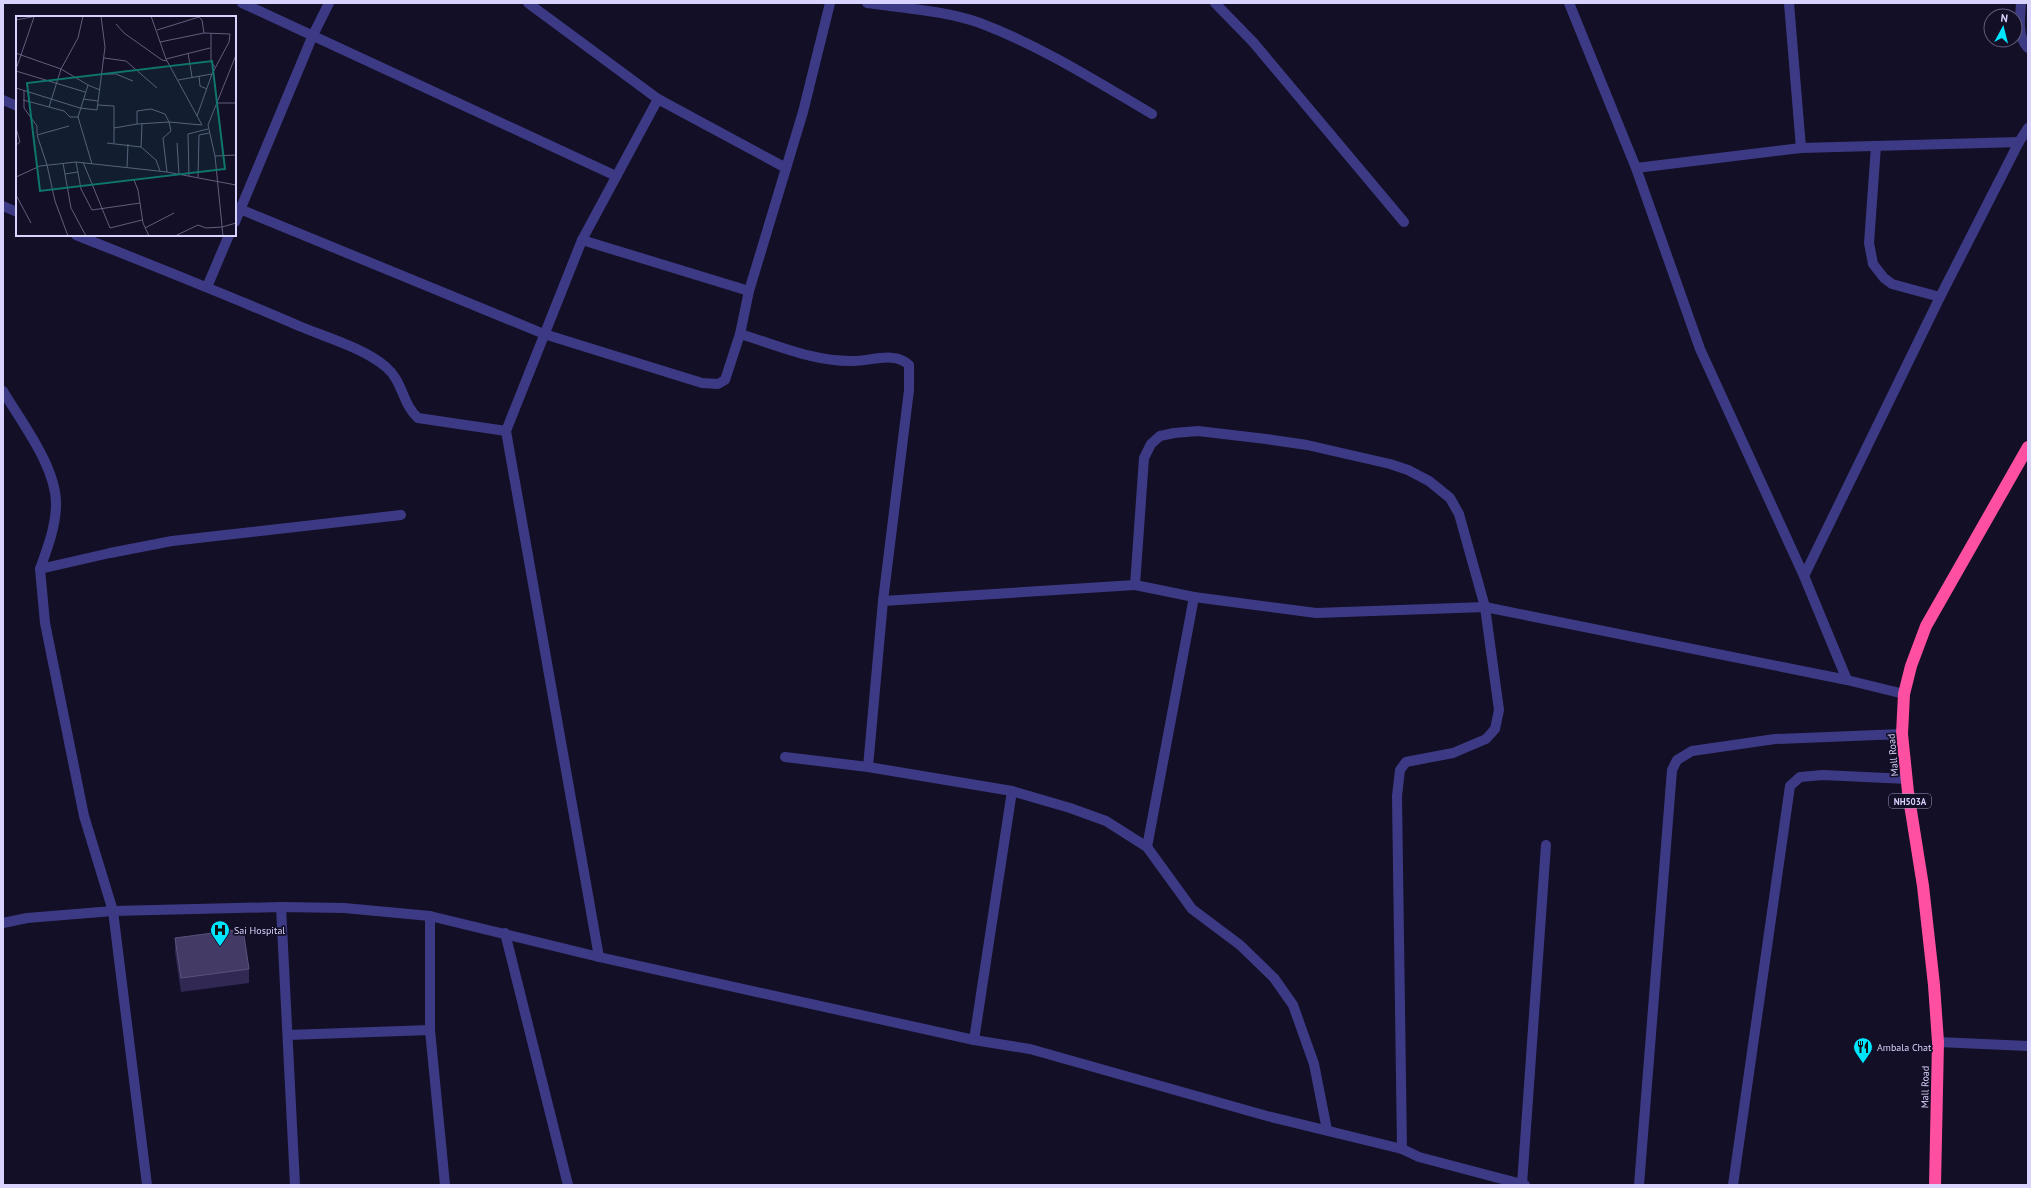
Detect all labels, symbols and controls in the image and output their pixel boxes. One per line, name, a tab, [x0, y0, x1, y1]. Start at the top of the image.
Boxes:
north arrow	[1983, 8, 2023, 48]
text: N	[2000, 11, 2009, 25]
inset map	[16, 16, 236, 236]
street label: Mall Road	[1885, 733, 1901, 777]
road number: NH503A	[1889, 794, 1931, 808]
hospital icon: Sai Hospital	[209, 919, 231, 947]
place label: Sai Hospital	[234, 924, 285, 937]
restaurant icon: Ambala Chat	[1852, 1036, 1874, 1064]
place label: Ambala Chat	[1877, 1041, 1932, 1054]
street label: Mall Road	[1918, 1066, 1932, 1108]

